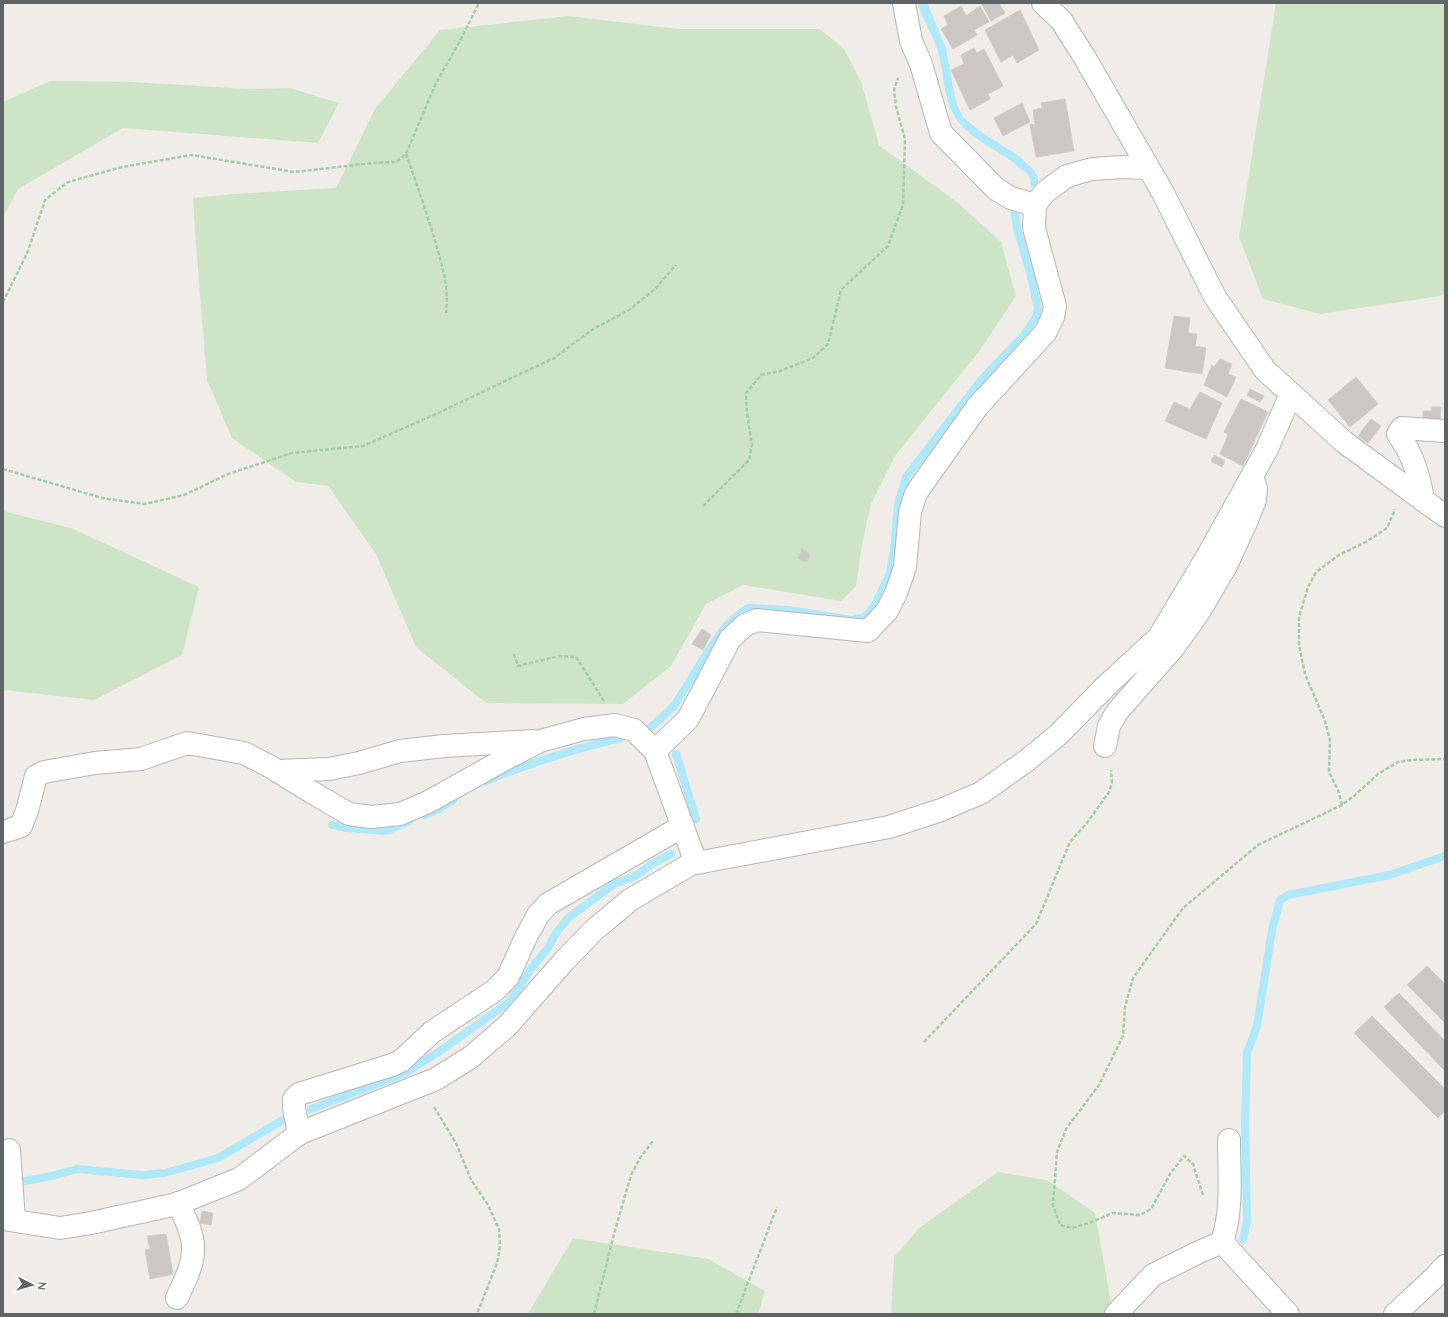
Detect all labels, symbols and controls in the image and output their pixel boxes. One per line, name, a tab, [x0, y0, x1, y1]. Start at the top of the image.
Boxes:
north arrow	[12, 1265, 52, 1305]
text: N	[35, 1281, 49, 1291]

